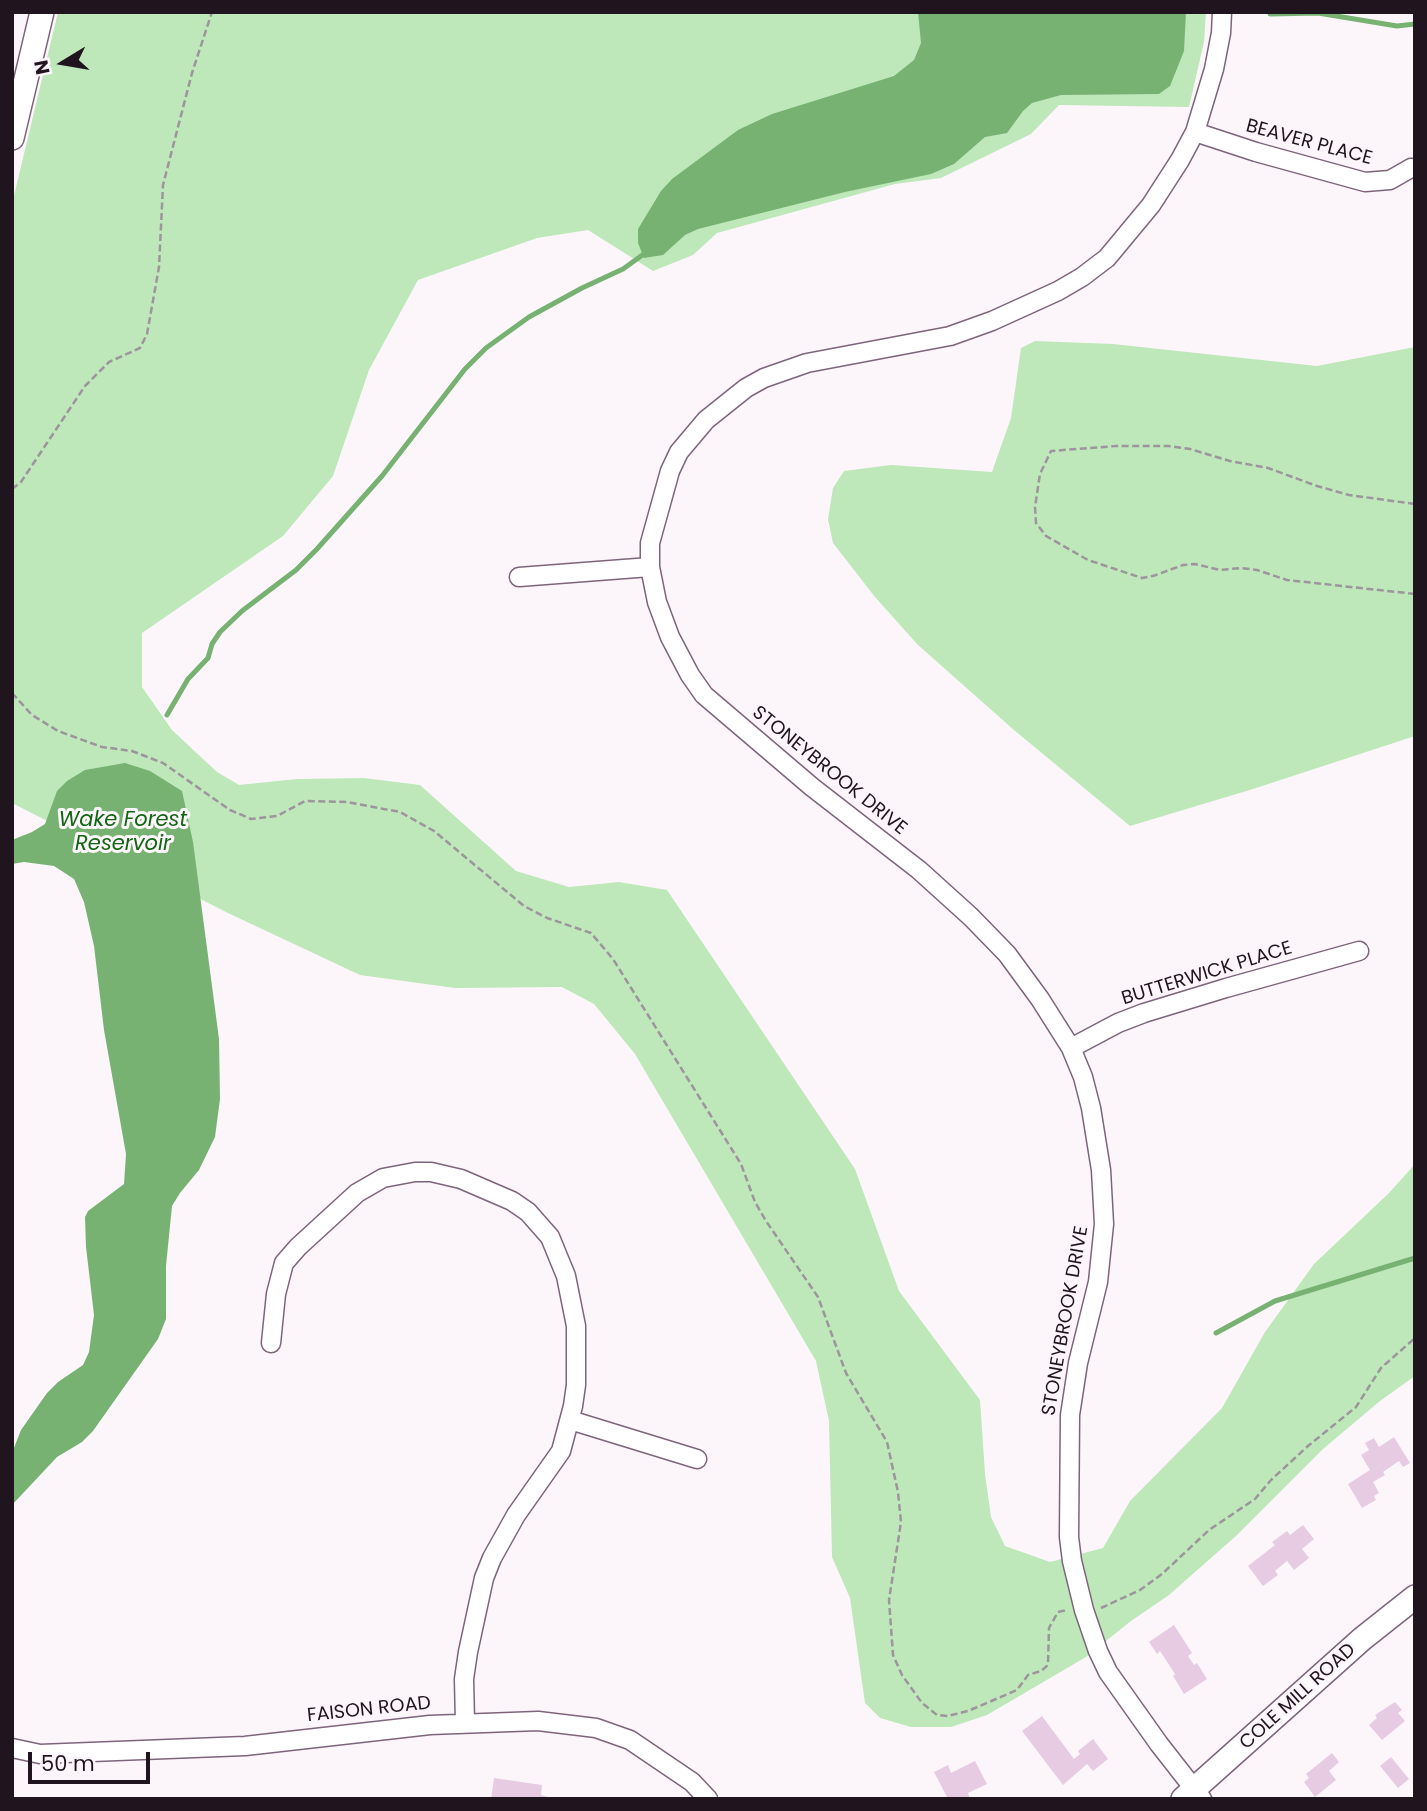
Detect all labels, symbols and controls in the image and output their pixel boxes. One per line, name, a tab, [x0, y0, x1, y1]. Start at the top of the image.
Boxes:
north arrow	[28, 28, 98, 98]
text: N	[27, 58, 57, 77]
street label: BEAVER PLACE	[1243, 115, 1375, 171]
street label: STONEYBROOK DRIVE	[747, 702, 911, 840]
water label: Wake Forest Reservoir	[59, 808, 187, 858]
street label: BUTTERWICK PLACE	[1119, 937, 1295, 1011]
street label: STONEYBROOK DRIVE	[1038, 1224, 1094, 1418]
street label: COLE MILL ROAD	[1235, 1639, 1361, 1755]
street label: FAISON ROAD	[306, 1692, 432, 1728]
scale bar	[32, 1738, 154, 1782]
text: 50 m	[41, 1749, 95, 1778]

